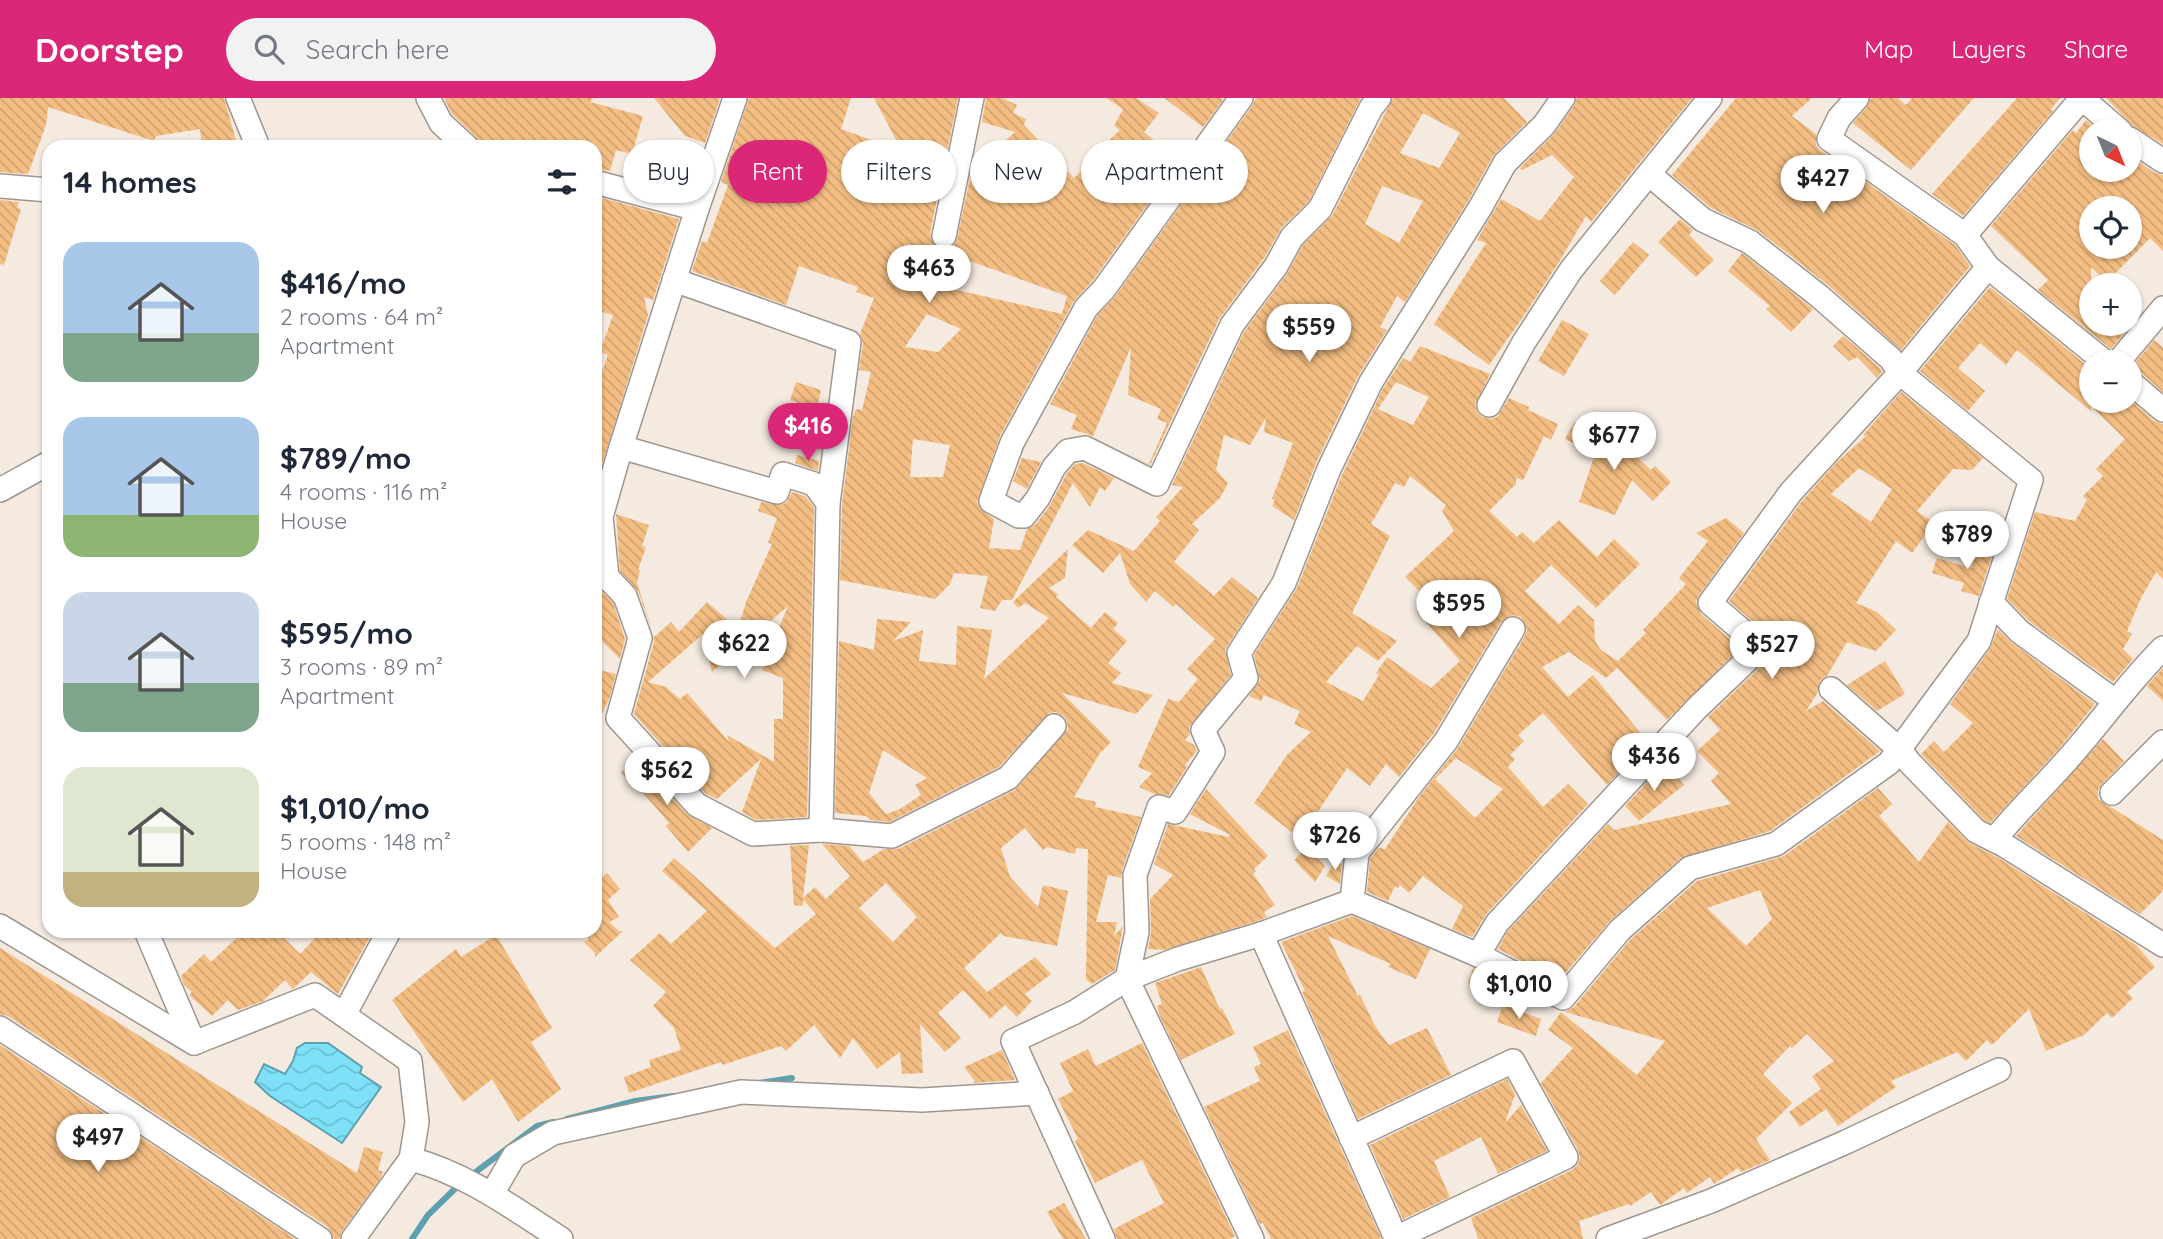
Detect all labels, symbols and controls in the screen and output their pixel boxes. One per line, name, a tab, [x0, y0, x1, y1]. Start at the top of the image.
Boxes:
search box	[226, 18, 716, 81]
text: Doorstep	[35, 29, 184, 70]
icon: search	[250, 30, 288, 68]
text: Search here	[306, 33, 449, 66]
text: Map	[1864, 34, 1913, 64]
text: Layers	[1951, 34, 2026, 64]
text: Share	[2064, 34, 2128, 64]
north arrow	[2079, 119, 2142, 182]
map controls	[2079, 119, 2142, 413]
chip: Buy	[623, 140, 714, 203]
chip: Rent	[728, 140, 827, 203]
chip: Filters	[841, 140, 956, 203]
chip: New	[970, 140, 1067, 203]
chip: Apartment	[1081, 140, 1248, 203]
pin: $427	[1782, 156, 1864, 215]
text: 14 homes	[63, 163, 197, 201]
icon: filters	[543, 163, 581, 201]
text: $427	[1797, 163, 1849, 192]
button: locate	[2079, 196, 2142, 259]
pin: $463	[888, 246, 970, 305]
text: $463	[903, 253, 955, 282]
text: $416/mo	[280, 264, 406, 302]
icon: home	[119, 270, 203, 354]
button: +	[2079, 273, 2142, 336]
text: 2 rooms · 64 m²	[280, 302, 443, 331]
pin: $559	[1268, 304, 1350, 364]
text: $559	[1282, 312, 1336, 341]
text: Apartment	[280, 331, 394, 360]
button: −	[2079, 350, 2142, 413]
pin: $416	[767, 404, 849, 463]
text: $416	[784, 411, 832, 440]
pin: $677	[1573, 412, 1655, 472]
text: $677	[1588, 420, 1640, 449]
text: $789/mo	[280, 439, 411, 477]
icon: home	[119, 445, 203, 529]
text: 4 rooms · 116 m²	[280, 477, 447, 506]
text: House	[280, 506, 347, 535]
pin: $789	[1926, 512, 2008, 571]
text: $789	[1941, 519, 1993, 548]
pin: $595	[1418, 580, 1500, 640]
text: $595	[1432, 588, 1486, 617]
text: $595/mo	[280, 614, 413, 652]
icon: home	[119, 620, 203, 704]
pin: $622	[703, 620, 785, 680]
pin: $527	[1731, 622, 1813, 681]
text: $622	[718, 628, 770, 657]
text: $527	[1746, 629, 1798, 658]
text: 3 rooms · 89 m²	[280, 652, 443, 681]
text: Apartment	[280, 681, 394, 710]
pin: $436	[1613, 734, 1695, 793]
text: $436	[1628, 741, 1680, 770]
pin: $562	[626, 748, 708, 807]
text: $562	[641, 755, 693, 784]
text: $1,010/mo	[280, 789, 430, 827]
icon: home	[119, 795, 203, 879]
pin: $726	[1294, 812, 1376, 872]
text: $726	[1309, 820, 1361, 849]
text: 5 rooms · 148 m²	[280, 827, 451, 856]
text: House	[280, 856, 347, 885]
pin: $1,010	[1462, 962, 1576, 1021]
text: $1,010	[1486, 969, 1552, 998]
pin: $497	[57, 1114, 139, 1174]
text: $497	[72, 1122, 124, 1151]

